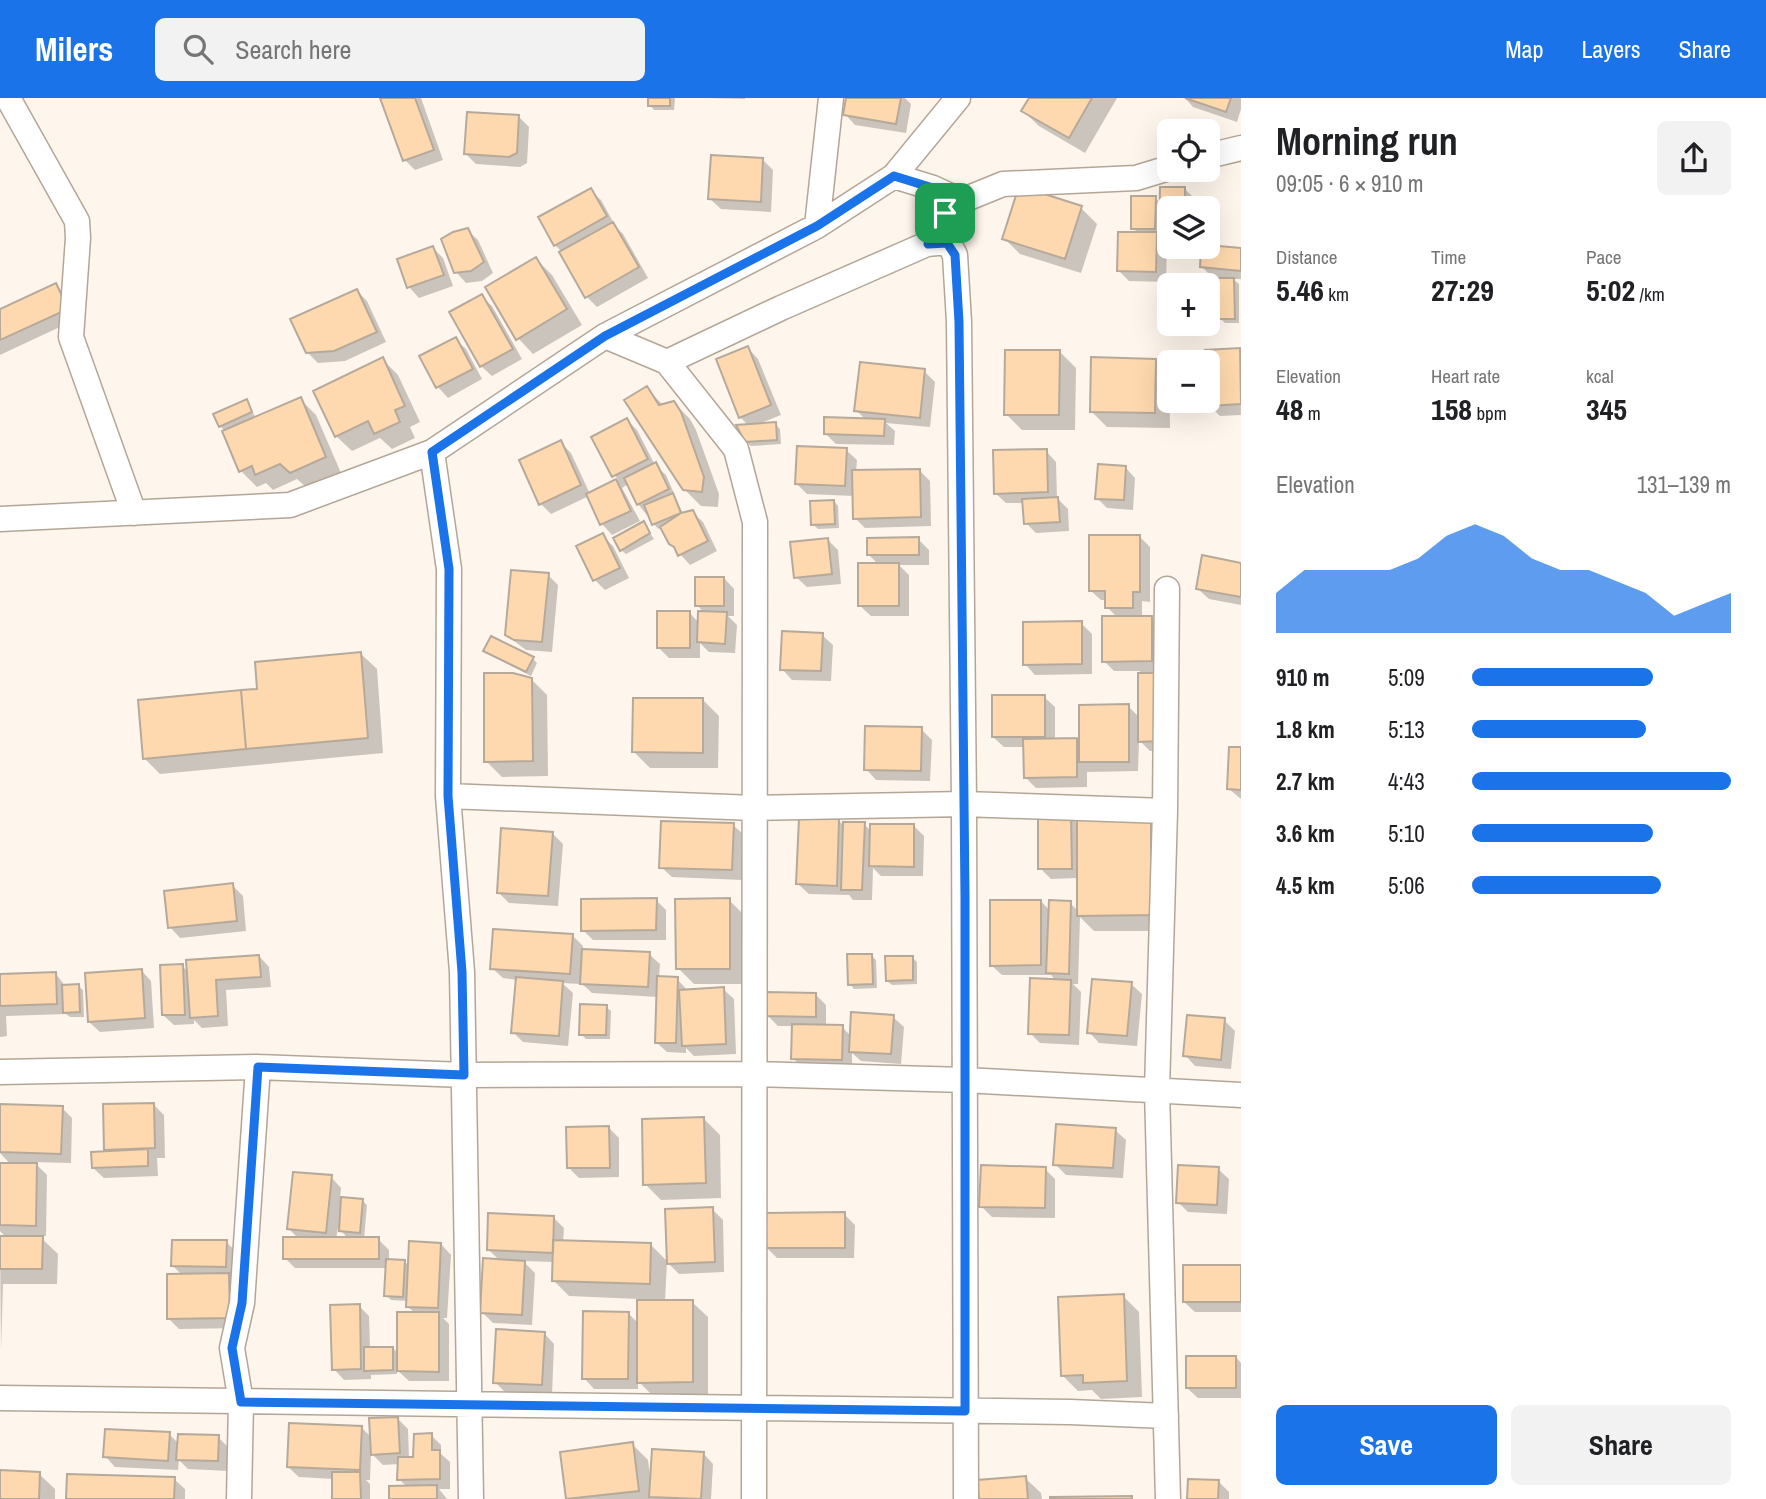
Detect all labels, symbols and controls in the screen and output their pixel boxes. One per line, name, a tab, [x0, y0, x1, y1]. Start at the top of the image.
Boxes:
search box	[155, 18, 645, 81]
text: Milers	[35, 27, 113, 71]
icon: search	[179, 30, 217, 68]
text: Search here	[235, 32, 351, 67]
text: Map	[1505, 33, 1543, 65]
text: Layers	[1581, 33, 1640, 65]
text: Share	[1678, 33, 1731, 65]
text: Morning run	[1276, 116, 1458, 167]
map controls	[1157, 119, 1220, 413]
button: locate	[1157, 119, 1220, 182]
button: share	[1657, 121, 1731, 195]
text: 09:05 · 6 × 910 m	[1276, 168, 1423, 199]
pin	[915, 183, 975, 243]
icon: arrive	[926, 194, 964, 232]
button: layers	[1157, 196, 1220, 259]
text: Distance	[1276, 244, 1337, 270]
text: Time	[1431, 244, 1466, 270]
text: Pace	[1586, 244, 1622, 270]
text: 5.46	[1276, 270, 1324, 310]
text: 27:29	[1431, 270, 1494, 310]
text: 5:02	[1586, 270, 1635, 310]
button: +	[1157, 273, 1220, 336]
text: km	[1324, 281, 1349, 307]
text: /km	[1635, 281, 1665, 307]
button: −	[1157, 350, 1220, 413]
text: Elevation	[1276, 363, 1341, 389]
text: Heart rate	[1431, 363, 1500, 389]
text: kcal	[1586, 363, 1614, 389]
text: 48	[1276, 389, 1303, 429]
text: 158	[1431, 389, 1472, 429]
text: 345	[1586, 389, 1627, 429]
text: m	[1303, 400, 1321, 426]
text: bpm	[1472, 400, 1507, 426]
text: Elevation	[1276, 469, 1355, 500]
text: 131–139 m	[1637, 469, 1731, 500]
text: 910 m	[1276, 662, 1329, 693]
text: 5:09	[1388, 662, 1425, 693]
text: 1.8 km	[1276, 714, 1335, 745]
text: 5:13	[1388, 714, 1425, 745]
text: 2.7 km	[1276, 766, 1335, 797]
text: 4:43	[1388, 766, 1425, 797]
text: 3.6 km	[1276, 818, 1335, 849]
text: 5:10	[1388, 818, 1425, 849]
text: 4.5 km	[1276, 870, 1335, 901]
text: 5:06	[1388, 870, 1425, 901]
button: Save	[1276, 1405, 1497, 1485]
button: Share	[1511, 1405, 1731, 1485]

